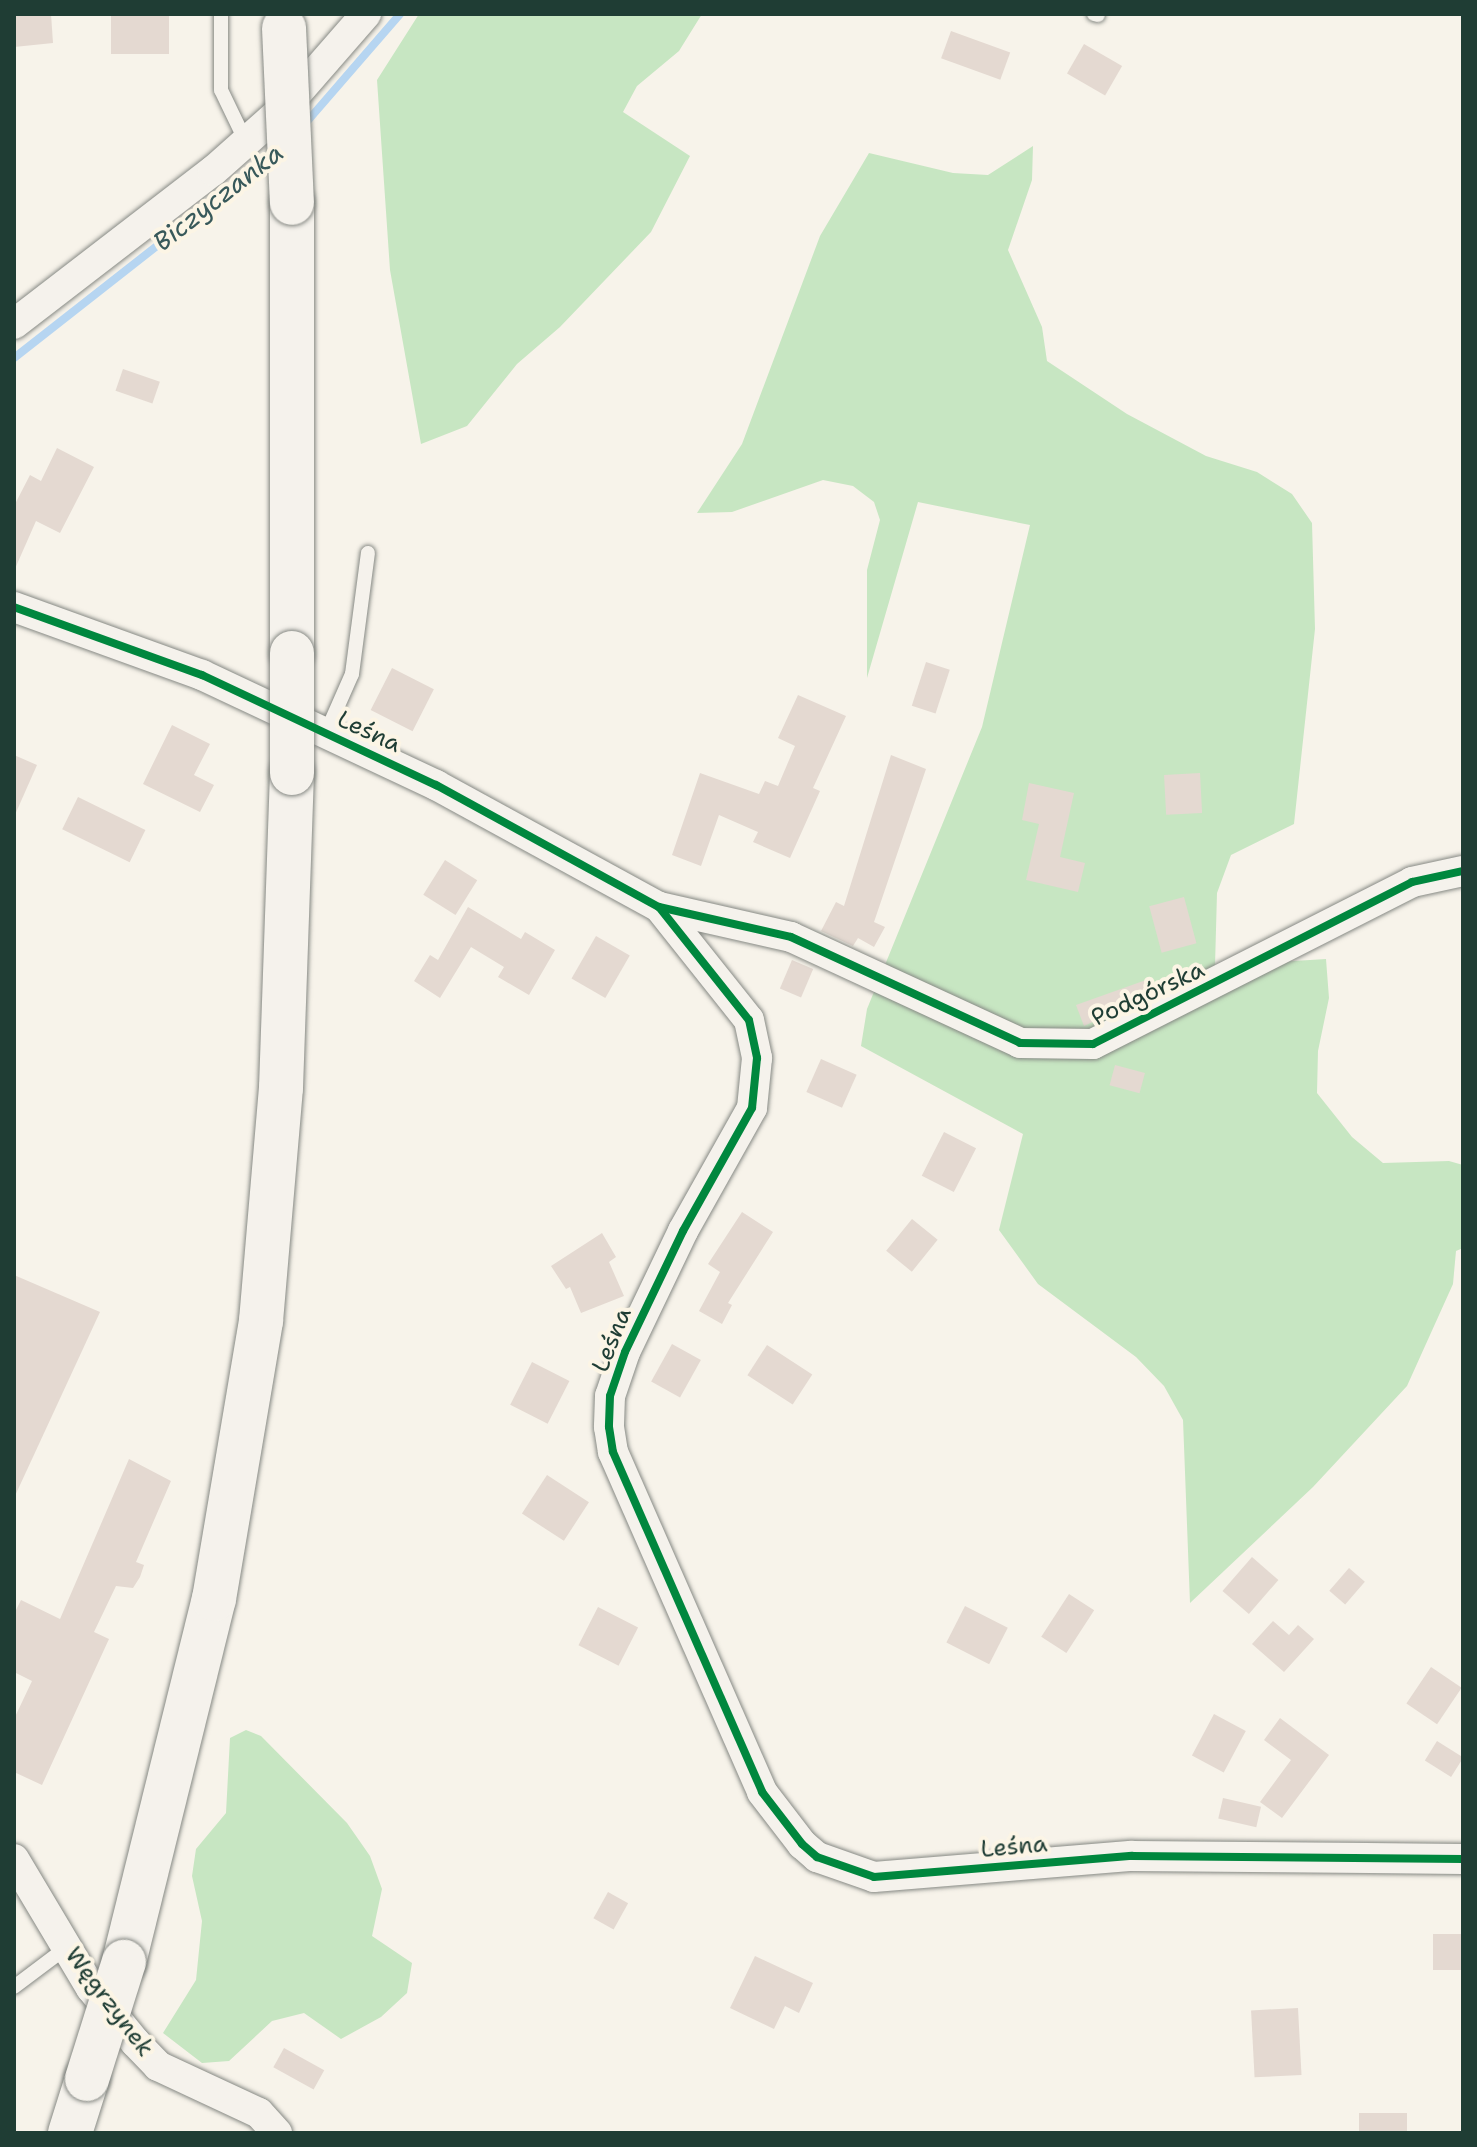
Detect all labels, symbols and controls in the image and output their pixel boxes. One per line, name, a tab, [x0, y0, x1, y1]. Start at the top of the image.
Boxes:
water label: Biczyczanka	[147, 137, 289, 257]
street label: Leśna	[333, 705, 405, 759]
street label: Podgórska	[1087, 955, 1209, 1033]
street label: Leśna	[586, 1304, 638, 1376]
street label: Leśna	[979, 1830, 1049, 1864]
street label: Węgrzynek	[59, 1942, 159, 2062]

